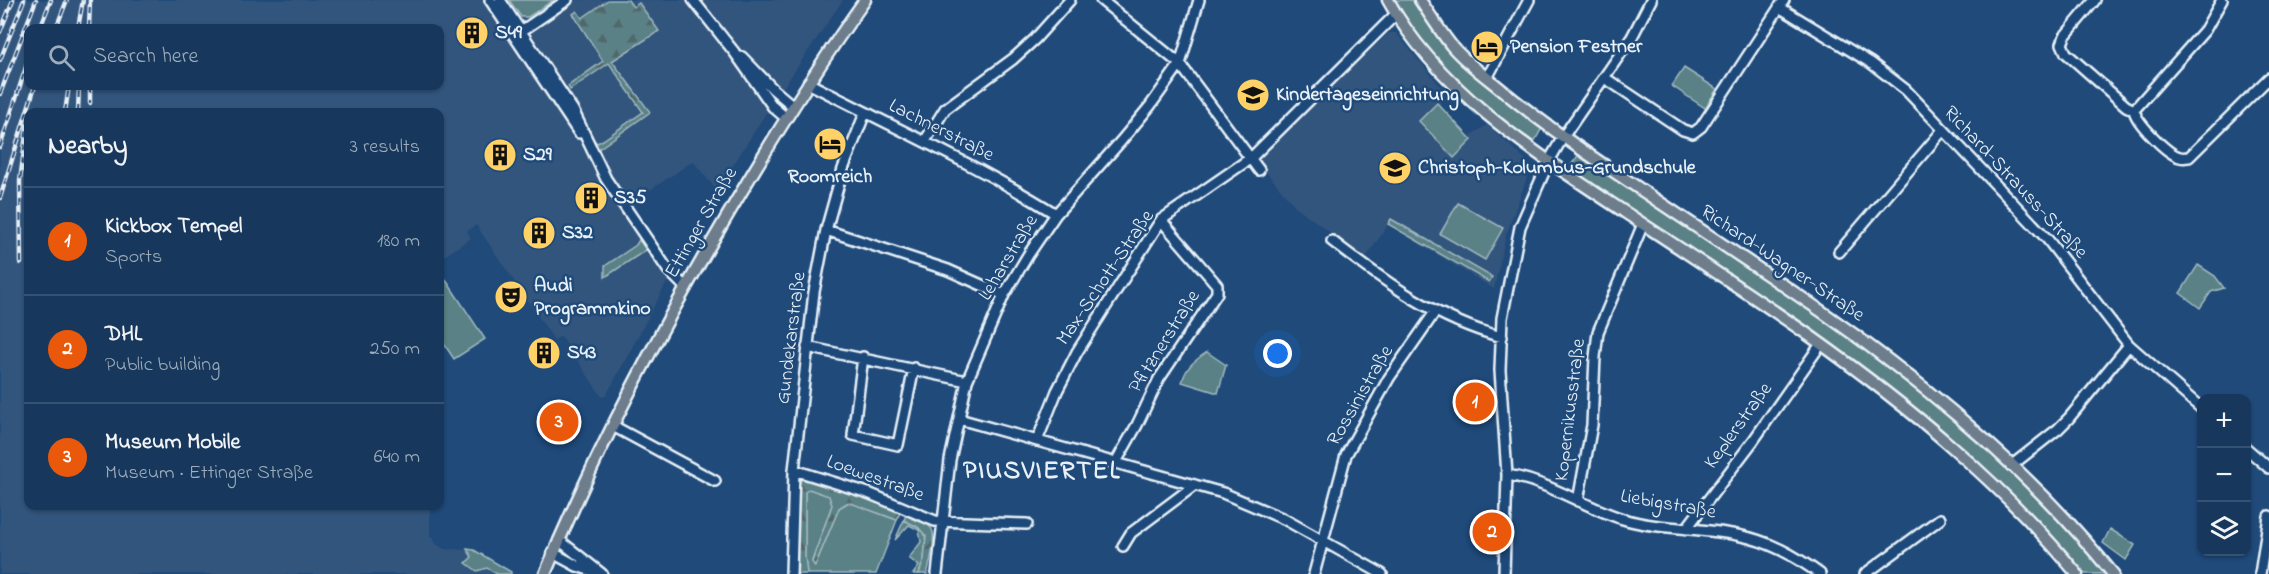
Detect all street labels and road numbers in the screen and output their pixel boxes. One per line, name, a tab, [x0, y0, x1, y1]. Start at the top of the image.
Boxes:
street label: Lachnerstraße	[883, 92, 999, 170]
street label: Richard-Strauss-Straße	[1936, 100, 2094, 266]
street label: Ettinger Straße	[658, 162, 746, 285]
street label: Richard-Wagner-Straße	[1693, 198, 1870, 331]
street label: Max-Schott-Straße	[1050, 204, 1162, 352]
street label: Leharstraße	[972, 209, 1046, 307]
street label: Gundekarstraße	[769, 270, 815, 406]
street label: Pfitznerstraße	[1122, 285, 1208, 399]
street label: Kopernikusstraße	[1548, 337, 1594, 483]
street label: Rossinistraße	[1320, 340, 1402, 452]
street label: Keplerstraße	[1698, 377, 1780, 475]
street label: Loewestraße	[822, 448, 928, 510]
street label: Liebigstraße	[1618, 482, 1718, 529]

